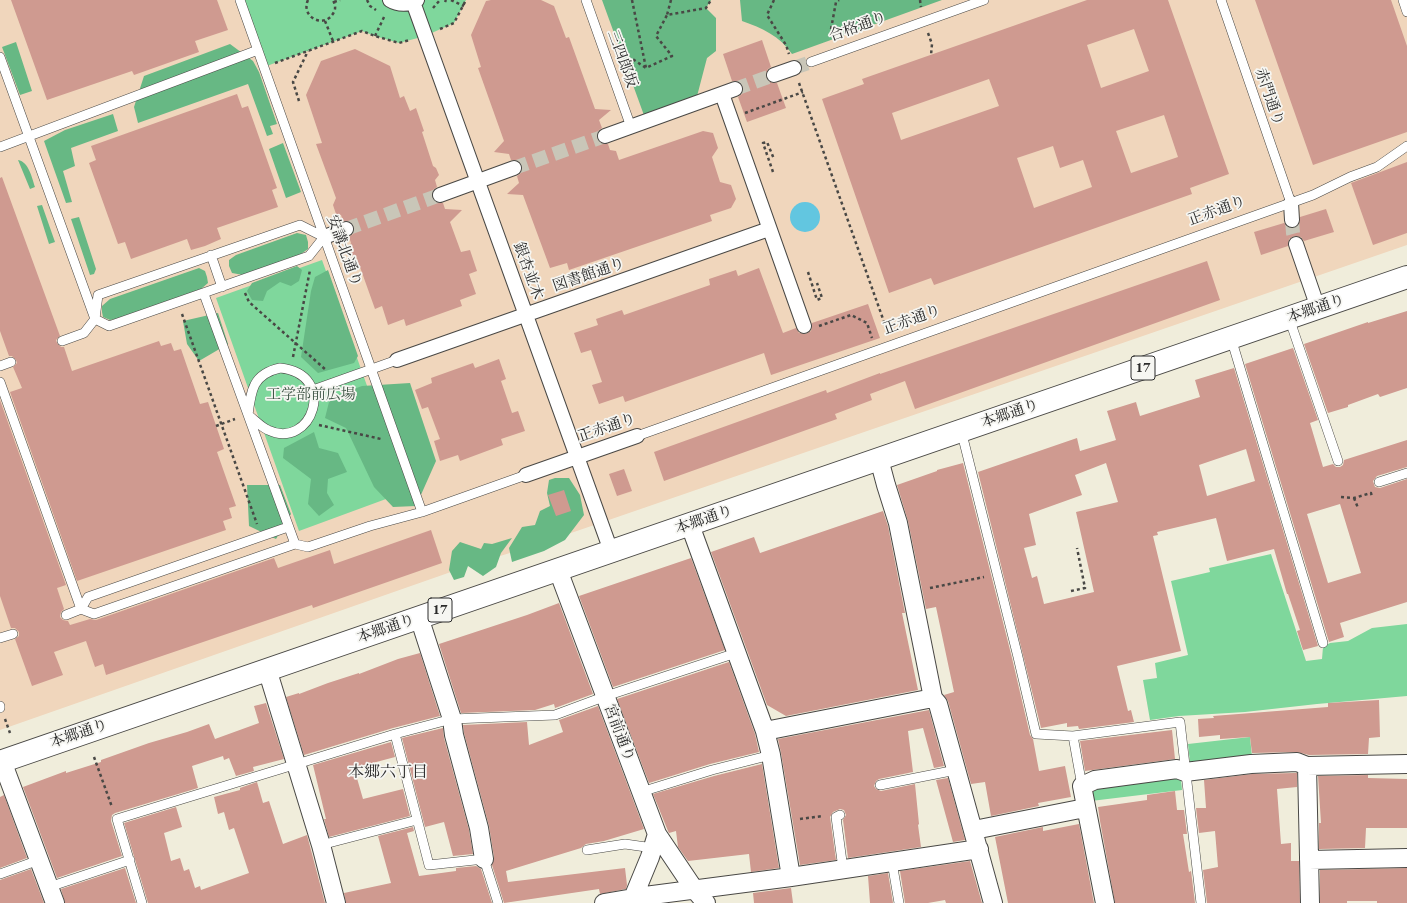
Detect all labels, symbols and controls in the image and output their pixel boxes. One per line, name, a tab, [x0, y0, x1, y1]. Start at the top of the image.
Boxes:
street label: 合格通り	[827, 8, 889, 46]
street label: 三四郎坂	[603, 28, 641, 90]
street label: 赤門通り	[1251, 66, 1287, 128]
street label: 正赤通り	[1186, 192, 1248, 230]
street label: 安講北通り	[323, 213, 365, 289]
street label: 銀杏並木	[509, 240, 547, 302]
street label: 図書館通り	[551, 254, 627, 296]
street label: 本郷通り	[1285, 291, 1347, 327]
street label: 正赤通り	[881, 301, 943, 339]
road number: 17	[1131, 356, 1155, 380]
park label: 工学部前広場	[266, 386, 356, 404]
street label: 本郷通り	[979, 396, 1041, 432]
street label: 正赤通り	[576, 410, 638, 446]
street label: 本郷通り	[673, 502, 735, 538]
road number: 17	[428, 598, 452, 622]
street label: 本郷通り	[355, 611, 417, 647]
street label: 宮前通り	[600, 702, 638, 764]
street label: 本郷通り	[48, 716, 110, 752]
district label: 本郷六丁目	[348, 763, 428, 783]

